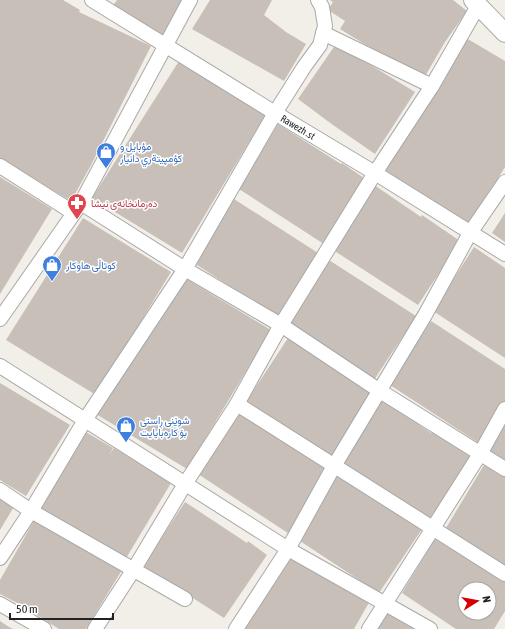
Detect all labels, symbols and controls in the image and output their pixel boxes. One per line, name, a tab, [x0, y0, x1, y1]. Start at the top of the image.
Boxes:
street label: Rawezh .st	[279, 112, 317, 141]
shop icon: مؤبايل و كؤمپيتةري دانيار	[95, 141, 117, 169]
place label: مؤبايل و كؤمپيتةري دانيار	[119, 141, 183, 167]
pharmacy icon: دەرمانخانەی نیشا	[66, 192, 88, 220]
place label: دەرمانخانەی نیشا	[91, 198, 158, 210]
shop icon: کوتاڵی هاوکار	[41, 254, 63, 282]
place label: کوتاڵی هاوکار	[65, 259, 117, 272]
shop icon: شوێنی ڕاستی بۆ کارەبایایت	[115, 415, 137, 443]
place label: شوێنی ڕاستی بۆ کارەبایایت	[140, 415, 190, 439]
north arrow	[457, 581, 497, 621]
scale bar	[10, 595, 113, 621]
text: N	[480, 595, 493, 603]
text: 50 m	[16, 602, 38, 616]

